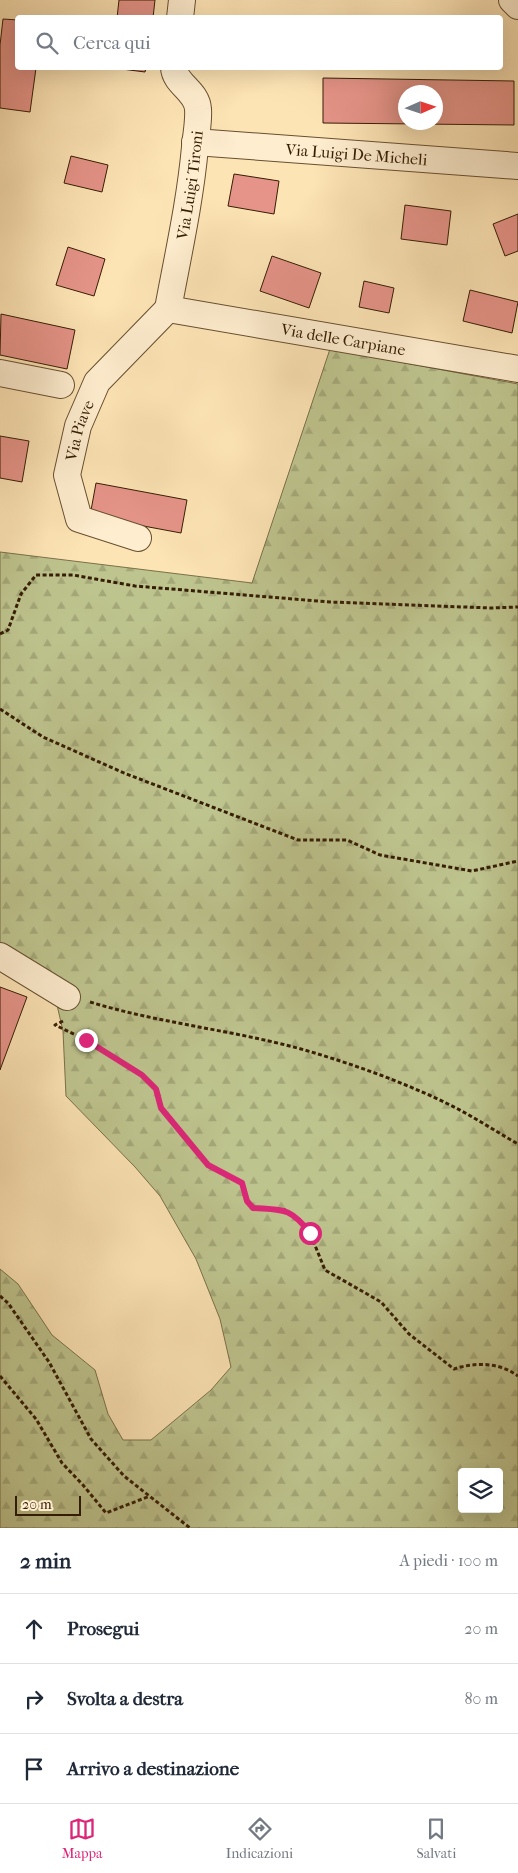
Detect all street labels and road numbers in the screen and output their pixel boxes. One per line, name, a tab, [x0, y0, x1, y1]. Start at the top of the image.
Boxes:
street label: Via Luigi Tironi	[172, 129, 206, 242]
street label: Via Luigi De Micheli	[284, 139, 428, 169]
street label: Via delle Carpiane	[279, 319, 407, 359]
street label: Via Piave	[61, 397, 98, 464]

